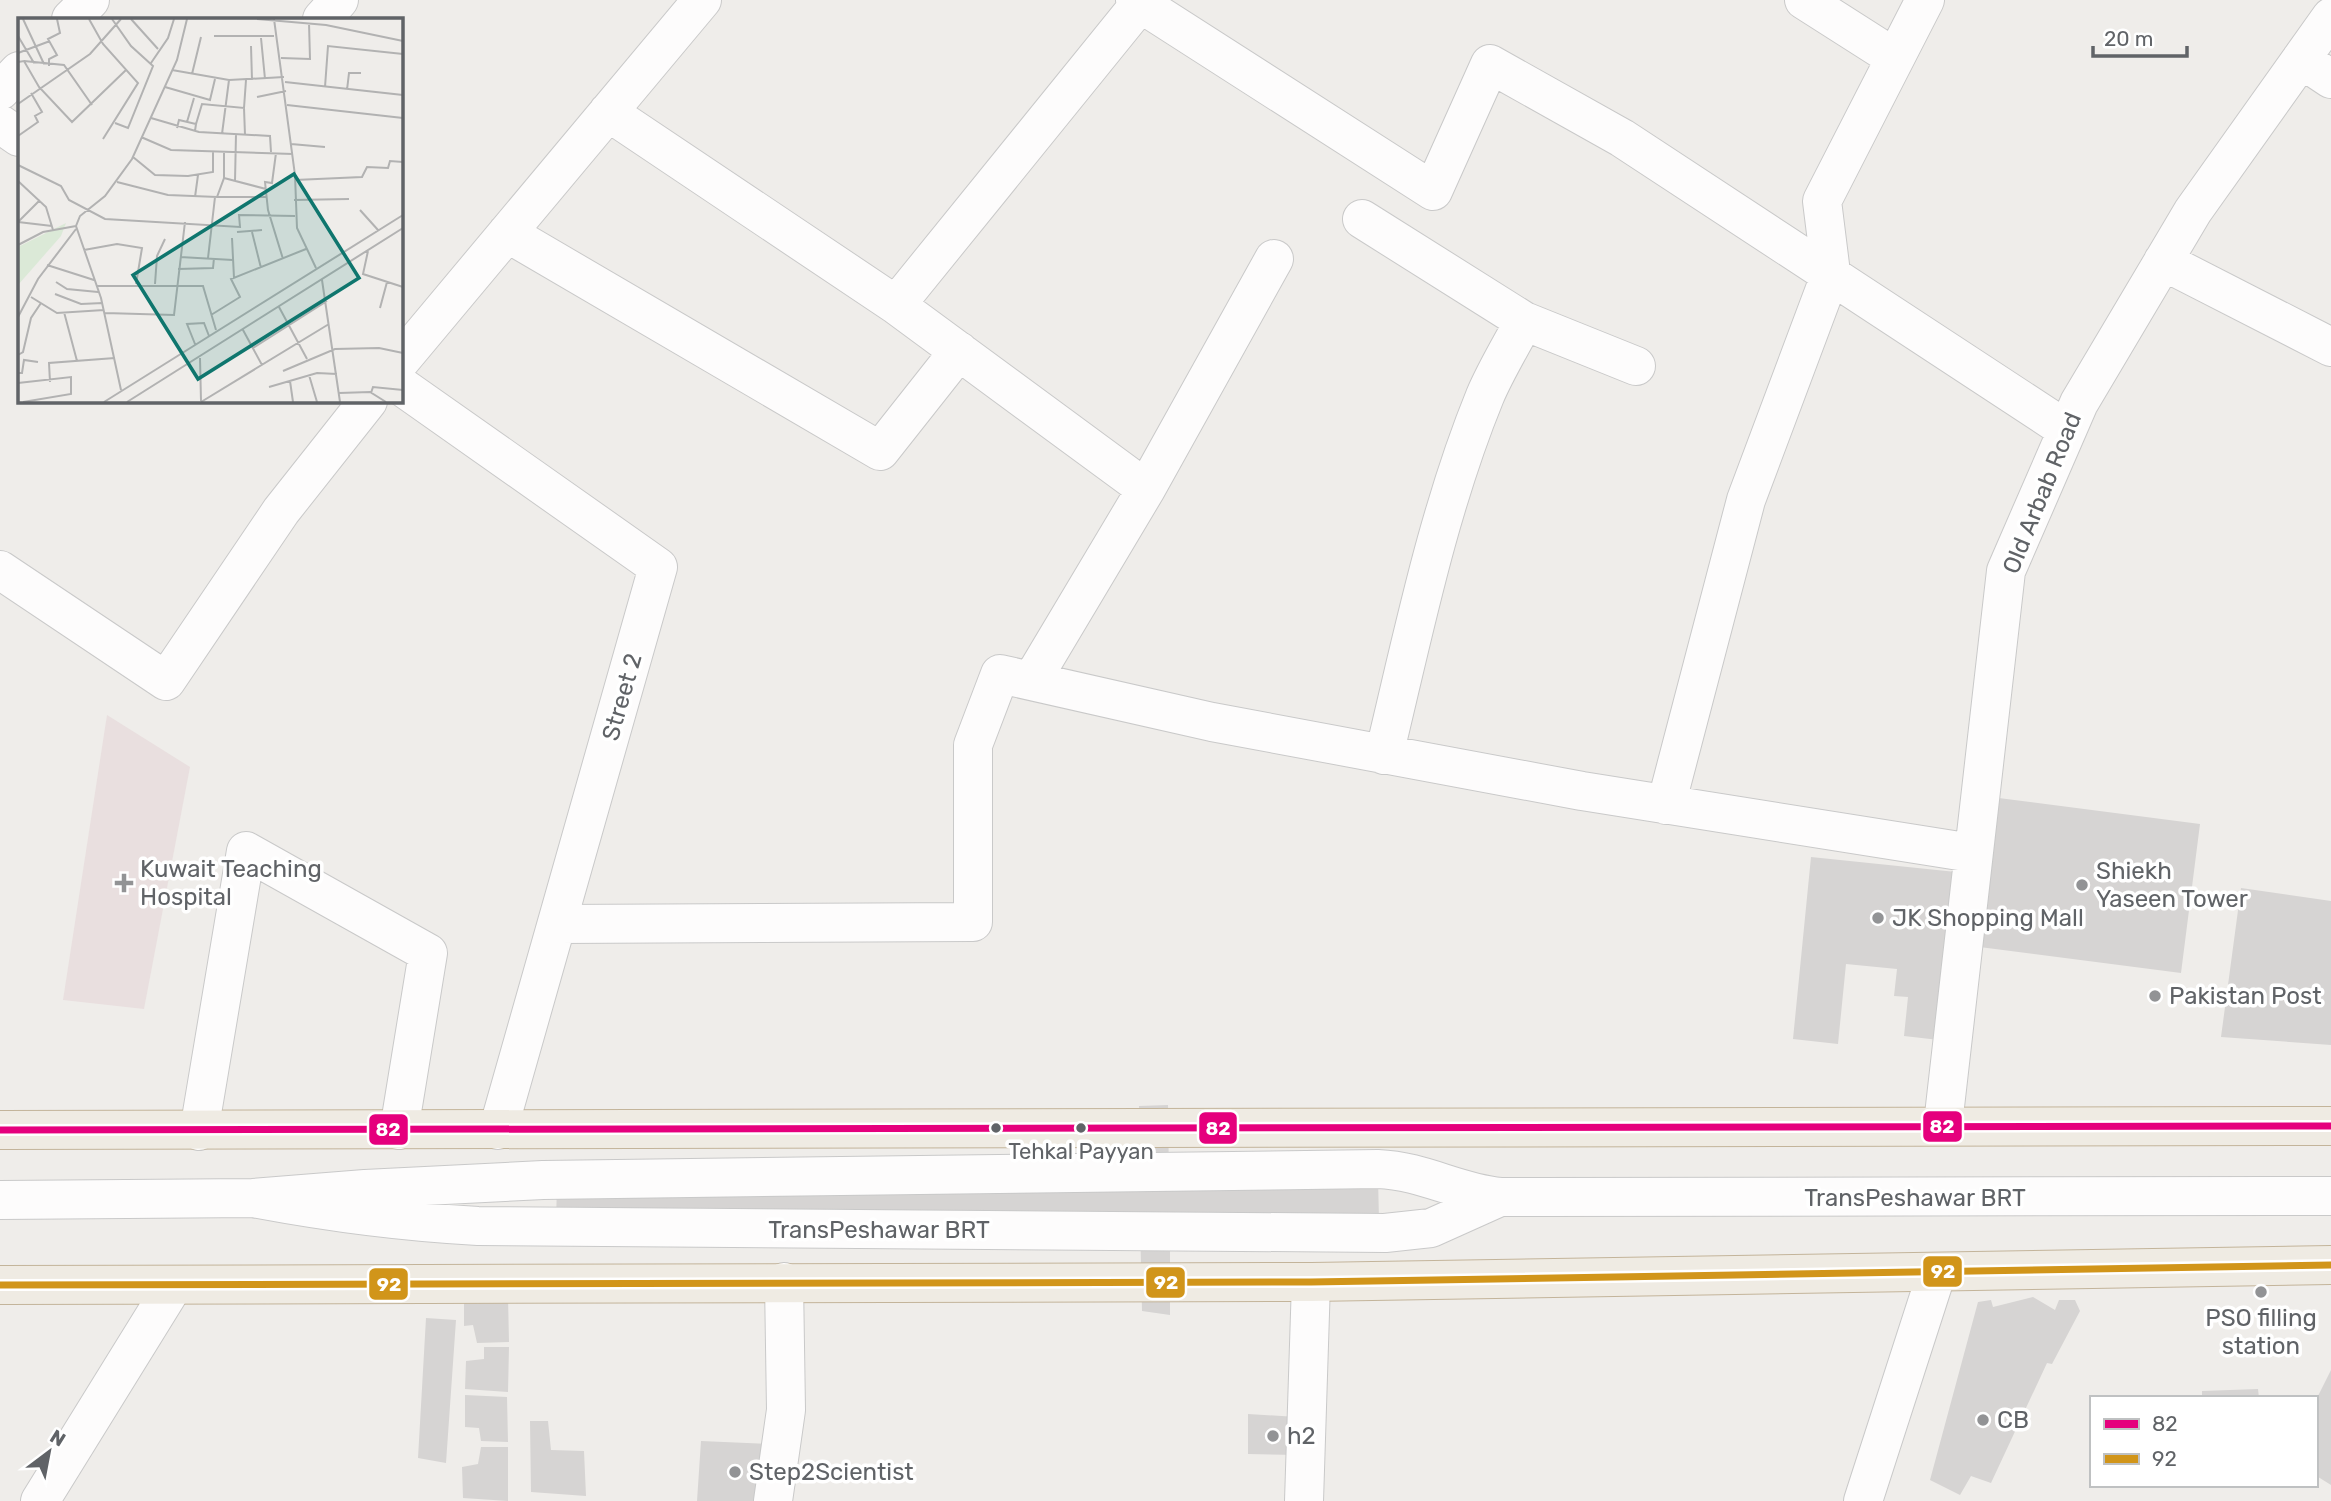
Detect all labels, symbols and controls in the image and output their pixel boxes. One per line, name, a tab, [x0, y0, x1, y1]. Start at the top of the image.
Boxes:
scale bar	[2093, 14, 2188, 58]
inset map	[18, 18, 402, 402]
text: 20 m	[2104, 26, 2153, 51]
street label: Old Arbab Road	[1997, 408, 2087, 578]
street label: Street 2	[596, 650, 648, 744]
place label: Kuwait Teaching Hospital	[140, 855, 322, 911]
place label: Shiekh Yaseen Tower	[2096, 857, 2248, 913]
marker: Kuwait Teaching Hospital	[114, 873, 134, 893]
marker: Shiekh Yaseen Tower	[2074, 877, 2090, 893]
place label: JK Shopping Mall	[1892, 904, 2084, 932]
marker: JK Shopping Mall	[1870, 910, 1886, 926]
place label: Pakistan Post	[2169, 982, 2322, 1010]
marker: Pakistan Post	[2147, 988, 2163, 1004]
line badge: 82	[1922, 1110, 1963, 1143]
line badge: 82	[1198, 1111, 1238, 1145]
line badge: 82	[368, 1113, 409, 1146]
text: 82	[1929, 1115, 1955, 1138]
text: 82	[1205, 1117, 1231, 1140]
text: 82	[375, 1118, 401, 1141]
unlabelled marker	[989, 1121, 1003, 1135]
marker: Tehkal Payyan	[1074, 1121, 1088, 1135]
place label: Tehkal Payyan	[1008, 1138, 1154, 1165]
street label: TransPeshawar BRT	[1804, 1184, 2026, 1212]
street label: TransPeshawar BRT	[768, 1216, 990, 1244]
line badge: 92	[1922, 1255, 1963, 1288]
text: 92	[1931, 1260, 1955, 1283]
line badge: 92	[1145, 1266, 1186, 1299]
line badge: 92	[368, 1267, 409, 1301]
text: 92	[1154, 1271, 1178, 1294]
text: 92	[377, 1273, 401, 1296]
marker: PSO filling station	[2253, 1284, 2269, 1300]
place label: PSO filling station	[2205, 1304, 2317, 1360]
legend	[2090, 1396, 2317, 1487]
place label: CB	[1997, 1406, 2029, 1434]
text: 82	[2152, 1411, 2178, 1436]
marker: CB	[1975, 1412, 1991, 1428]
north arrow	[14, 1417, 84, 1487]
place label: h2	[1287, 1422, 1316, 1450]
text: N	[46, 1425, 70, 1451]
marker: h2	[1265, 1428, 1281, 1444]
text: 92	[2152, 1446, 2177, 1471]
place label: Step2Scientist	[749, 1458, 914, 1486]
marker: Step2Scientist	[727, 1464, 743, 1480]

